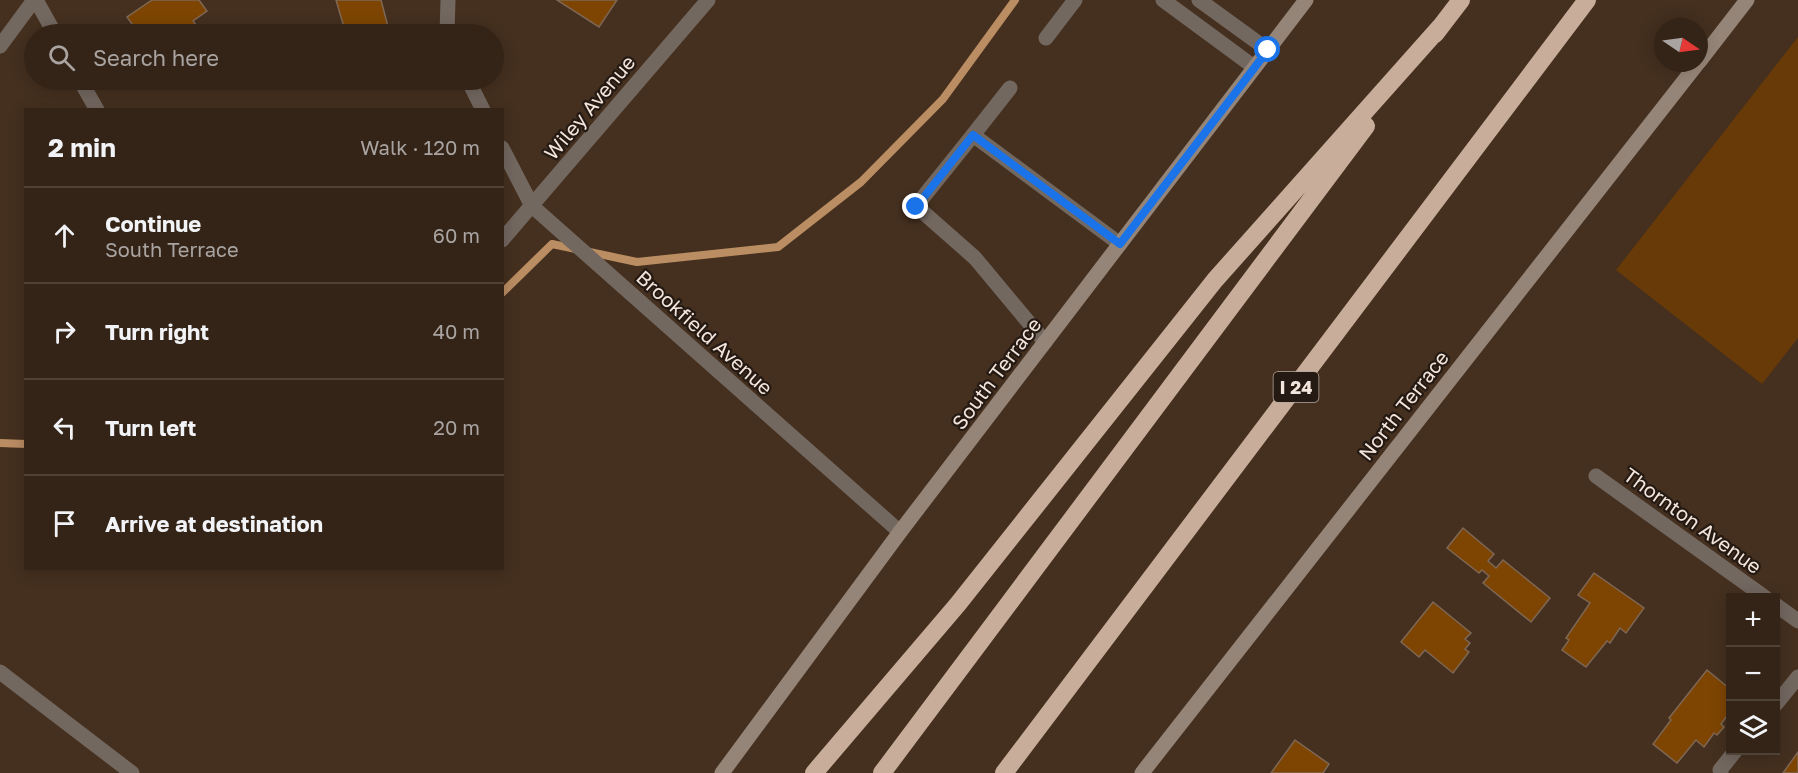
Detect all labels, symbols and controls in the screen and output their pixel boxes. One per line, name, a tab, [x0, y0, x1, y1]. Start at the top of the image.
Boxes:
north arrow	[1654, 18, 1708, 72]
search box	[24, 24, 504, 90]
route start	[1254, 36, 1280, 62]
icon: search	[45, 41, 78, 74]
text: Search here	[93, 44, 219, 71]
street label: Wiley Avenue	[538, 50, 640, 164]
text: 2 min	[48, 132, 116, 163]
text: Walk · 120 m	[360, 135, 480, 159]
route end	[902, 193, 928, 219]
text: Continue	[105, 210, 201, 237]
icon: ahead	[48, 219, 81, 252]
text: 60 m	[433, 223, 480, 247]
text: South Terrace	[105, 237, 239, 261]
street label: Brookfield Avenue	[632, 265, 778, 399]
street label: South Terrace	[946, 312, 1046, 434]
icon: right	[48, 315, 81, 348]
text: Turn right	[105, 318, 209, 345]
text: 40 m	[433, 319, 480, 343]
street label: North Terrace	[1353, 346, 1453, 464]
road number: I 24	[1274, 372, 1318, 402]
icon: left	[48, 411, 81, 444]
text: Turn left	[105, 414, 196, 441]
text: 20 m	[433, 415, 480, 439]
street label: Thornton Avenue	[1619, 462, 1767, 578]
icon: arrive	[48, 507, 81, 540]
text: Arrive at destination	[105, 510, 323, 537]
map controls	[1726, 593, 1780, 755]
button: +	[1726, 593, 1780, 647]
button: −	[1726, 647, 1780, 701]
button: layers	[1726, 701, 1780, 755]

